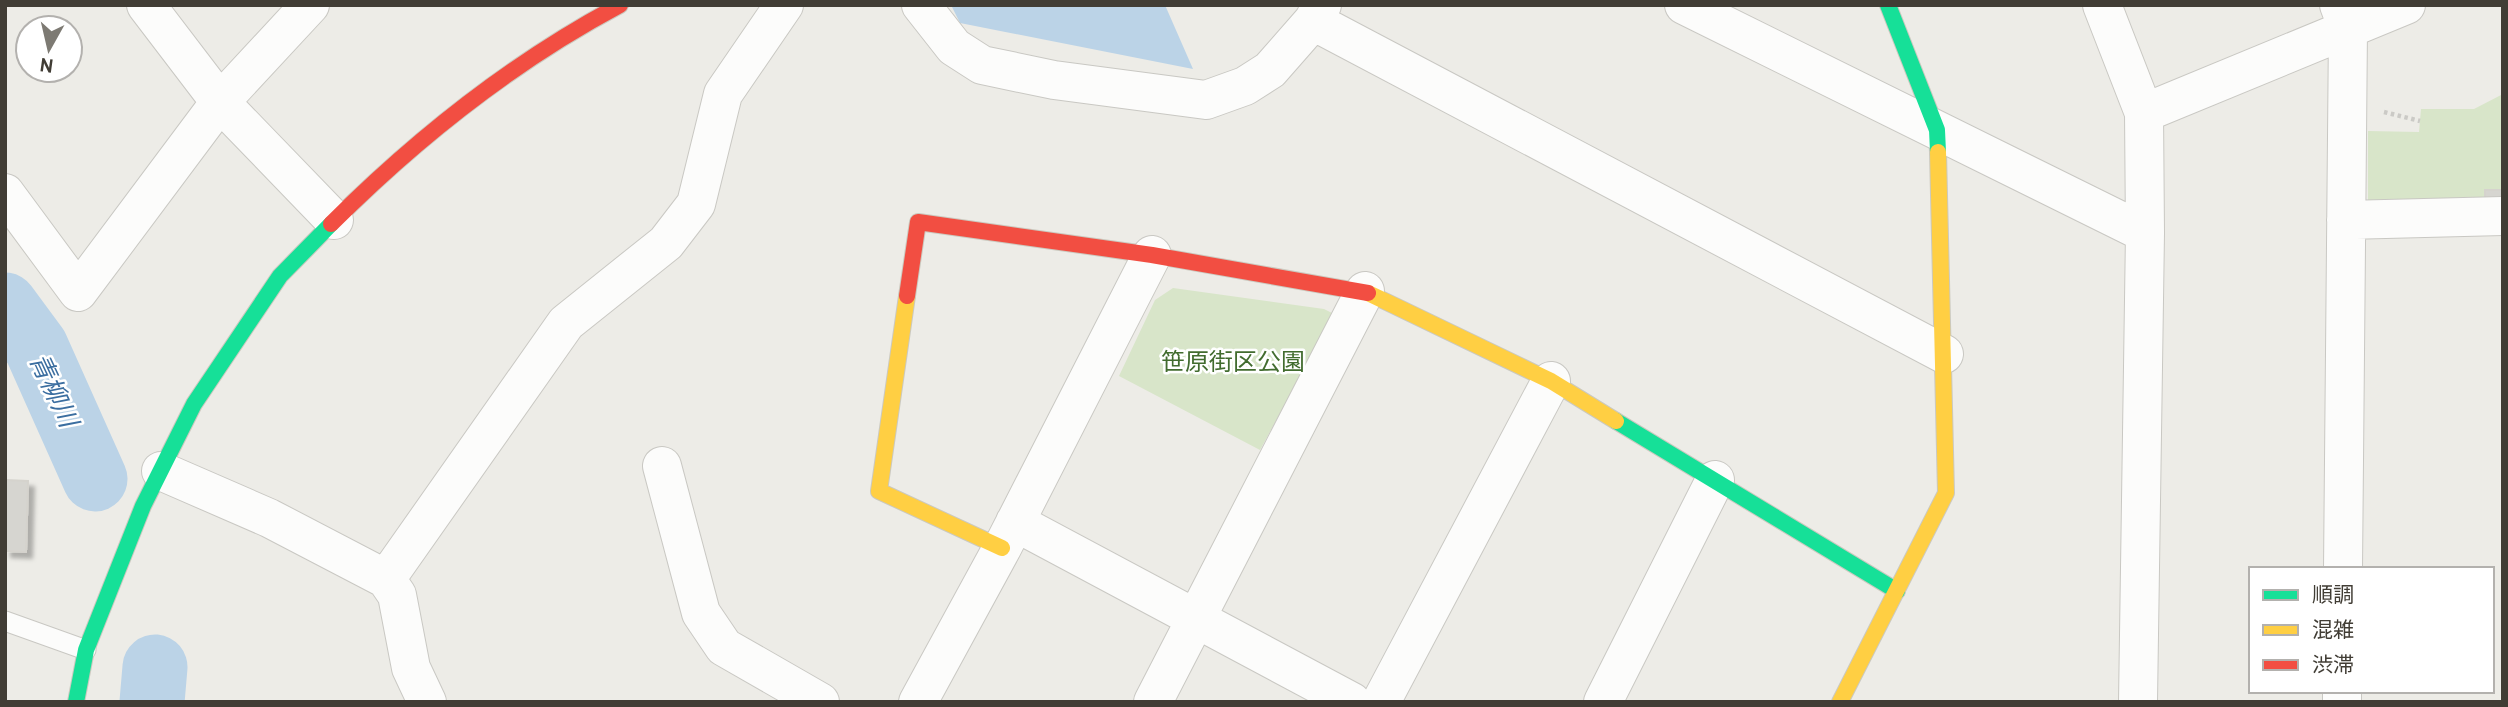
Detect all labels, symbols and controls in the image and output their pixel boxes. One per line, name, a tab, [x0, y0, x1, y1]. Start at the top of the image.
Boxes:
north arrow	[14, 14, 84, 84]
text: N	[38, 51, 55, 77]
water label: 青柳川	[20, 349, 84, 436]
park label: 笹原街区公園	[1161, 349, 1305, 379]
legend	[2249, 567, 2494, 693]
text: 順調	[2312, 583, 2354, 610]
text: 混雑	[2312, 618, 2354, 645]
text: 渋滞	[2312, 653, 2354, 680]

